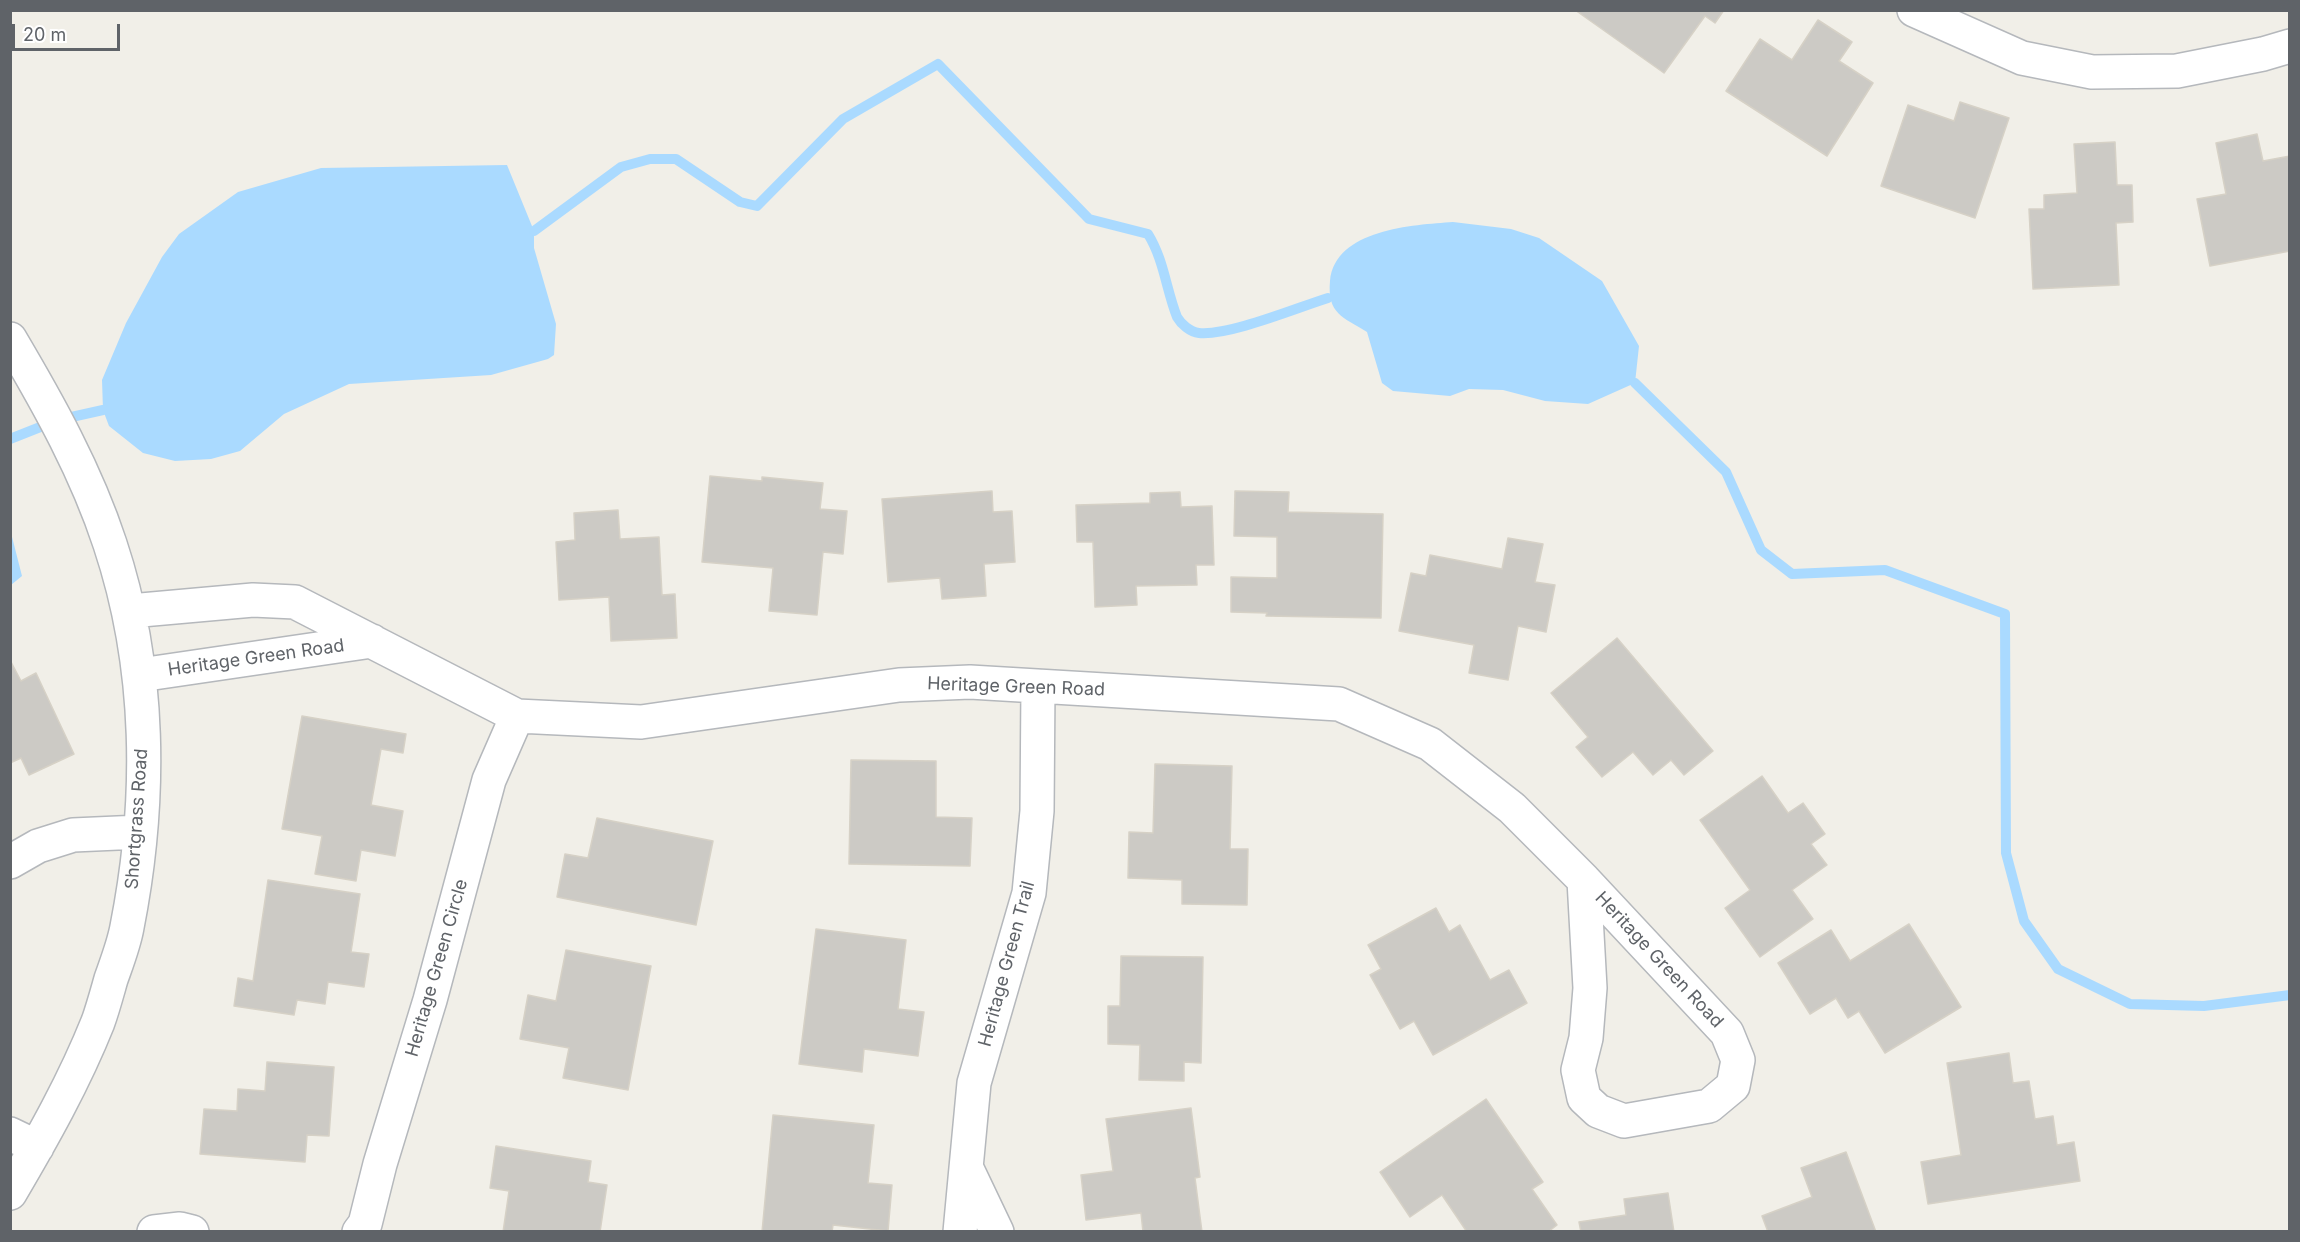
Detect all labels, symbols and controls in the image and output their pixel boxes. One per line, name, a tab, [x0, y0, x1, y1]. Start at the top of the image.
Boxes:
scale bar	[15, 12, 123, 50]
text: 20 m	[23, 24, 66, 45]
street label: Heritage Green Road	[166, 635, 346, 681]
street label: Heritage Green Road	[927, 673, 1105, 701]
street label: Shortgrass Road	[121, 748, 153, 890]
street label: Heritage Green Circle	[401, 877, 473, 1059]
street label: Heritage Green Trail	[974, 879, 1040, 1049]
street label: Heritage Green Road	[1590, 888, 1728, 1032]

